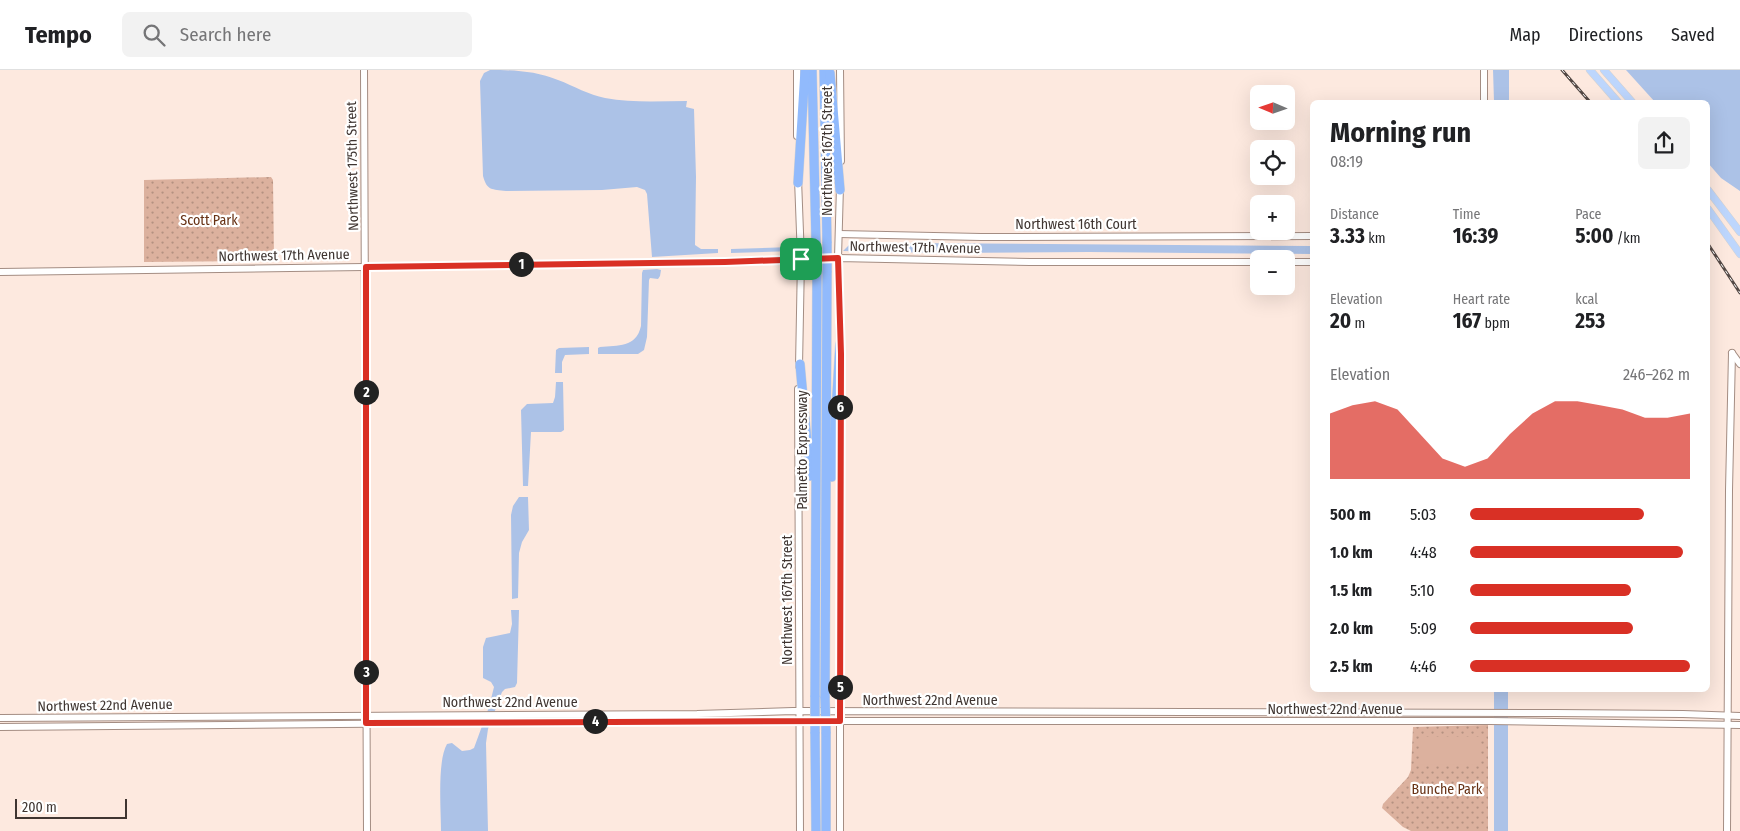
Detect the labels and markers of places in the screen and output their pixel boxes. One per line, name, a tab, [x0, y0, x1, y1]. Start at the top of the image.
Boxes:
pin	[780, 238, 822, 280]
pin: 1	[508, 252, 534, 276]
pin: 2	[354, 380, 378, 404]
pin: 6	[828, 394, 852, 420]
pin: 3	[354, 660, 378, 684]
pin: 5	[828, 674, 852, 700]
pin: 4	[582, 708, 608, 734]

